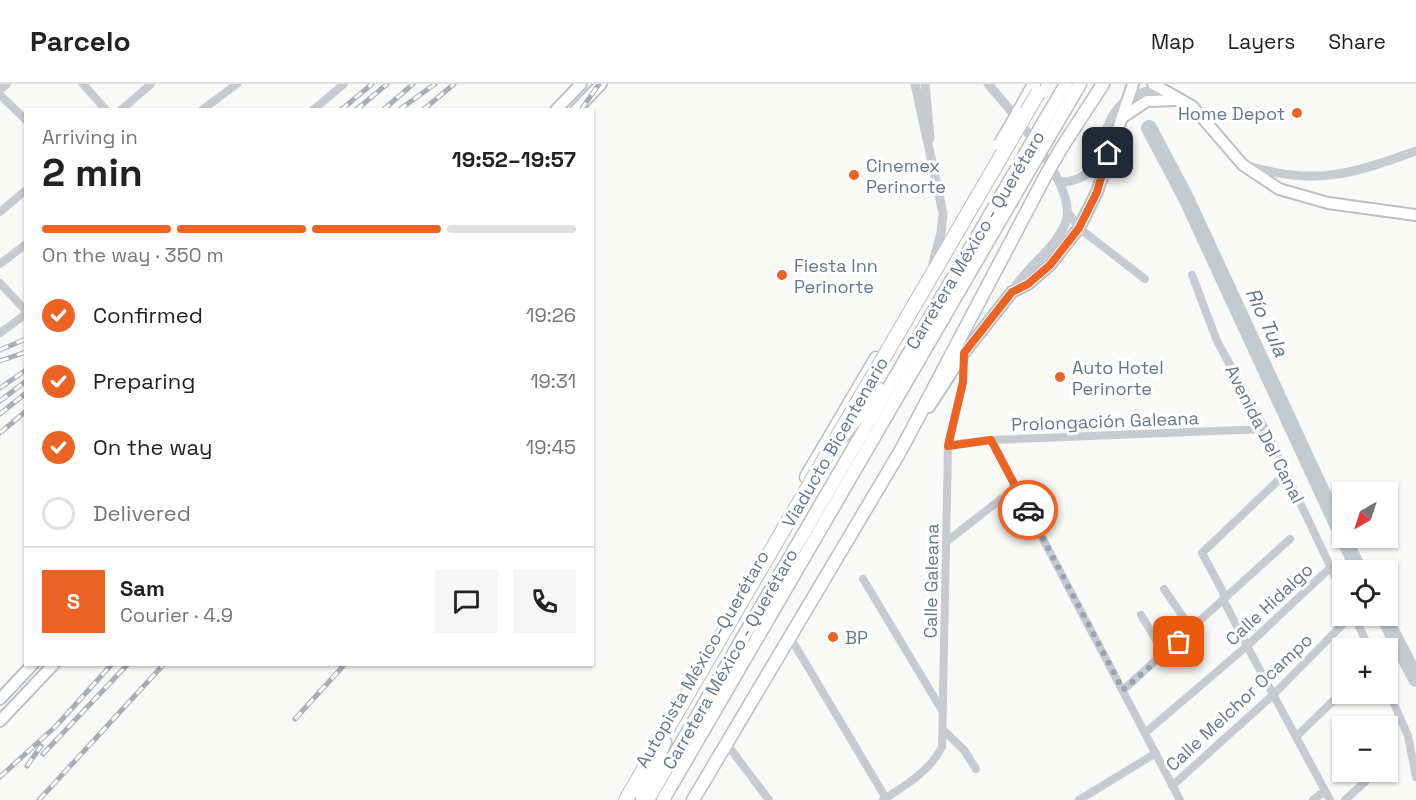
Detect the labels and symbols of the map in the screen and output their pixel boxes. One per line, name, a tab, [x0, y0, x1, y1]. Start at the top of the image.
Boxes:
place label: Home Depot	[1178, 102, 1285, 125]
marker: Home Depot	[1290, 106, 1304, 120]
street label: Carretera México - Querétaro	[900, 126, 1050, 354]
pin	[1082, 127, 1133, 178]
place label: Cinemex Perinorte	[866, 154, 946, 198]
marker: Cinemex Perinorte	[847, 168, 861, 182]
place label: Fiesta Inn Perinorte	[794, 254, 878, 298]
marker: Fiesta Inn Perinorte	[775, 268, 789, 282]
water label: Río Tula	[1240, 283, 1294, 361]
street label: Viaducto Bicentenario	[777, 353, 893, 531]
place label: Auto Hotel Perinorte	[1072, 356, 1164, 400]
street label: Avenida Del Canal	[1220, 361, 1310, 507]
marker: Auto Hotel Perinorte	[1053, 370, 1067, 384]
street label: Prolongación Galeana	[1011, 406, 1199, 436]
courier	[998, 480, 1058, 540]
north arrow	[1332, 482, 1398, 548]
street label: Calle Galeana	[918, 523, 944, 639]
street label: Carretera México - Querétaro	[657, 544, 803, 774]
street label: Autopista México-Querétaro	[630, 546, 774, 772]
street label: Calle Hidalgo	[1220, 558, 1318, 650]
pin	[1153, 616, 1204, 667]
place label: BP	[845, 626, 868, 649]
street label: Calle Melchor Ocampo	[1161, 628, 1317, 776]
marker: BP	[826, 630, 840, 644]

